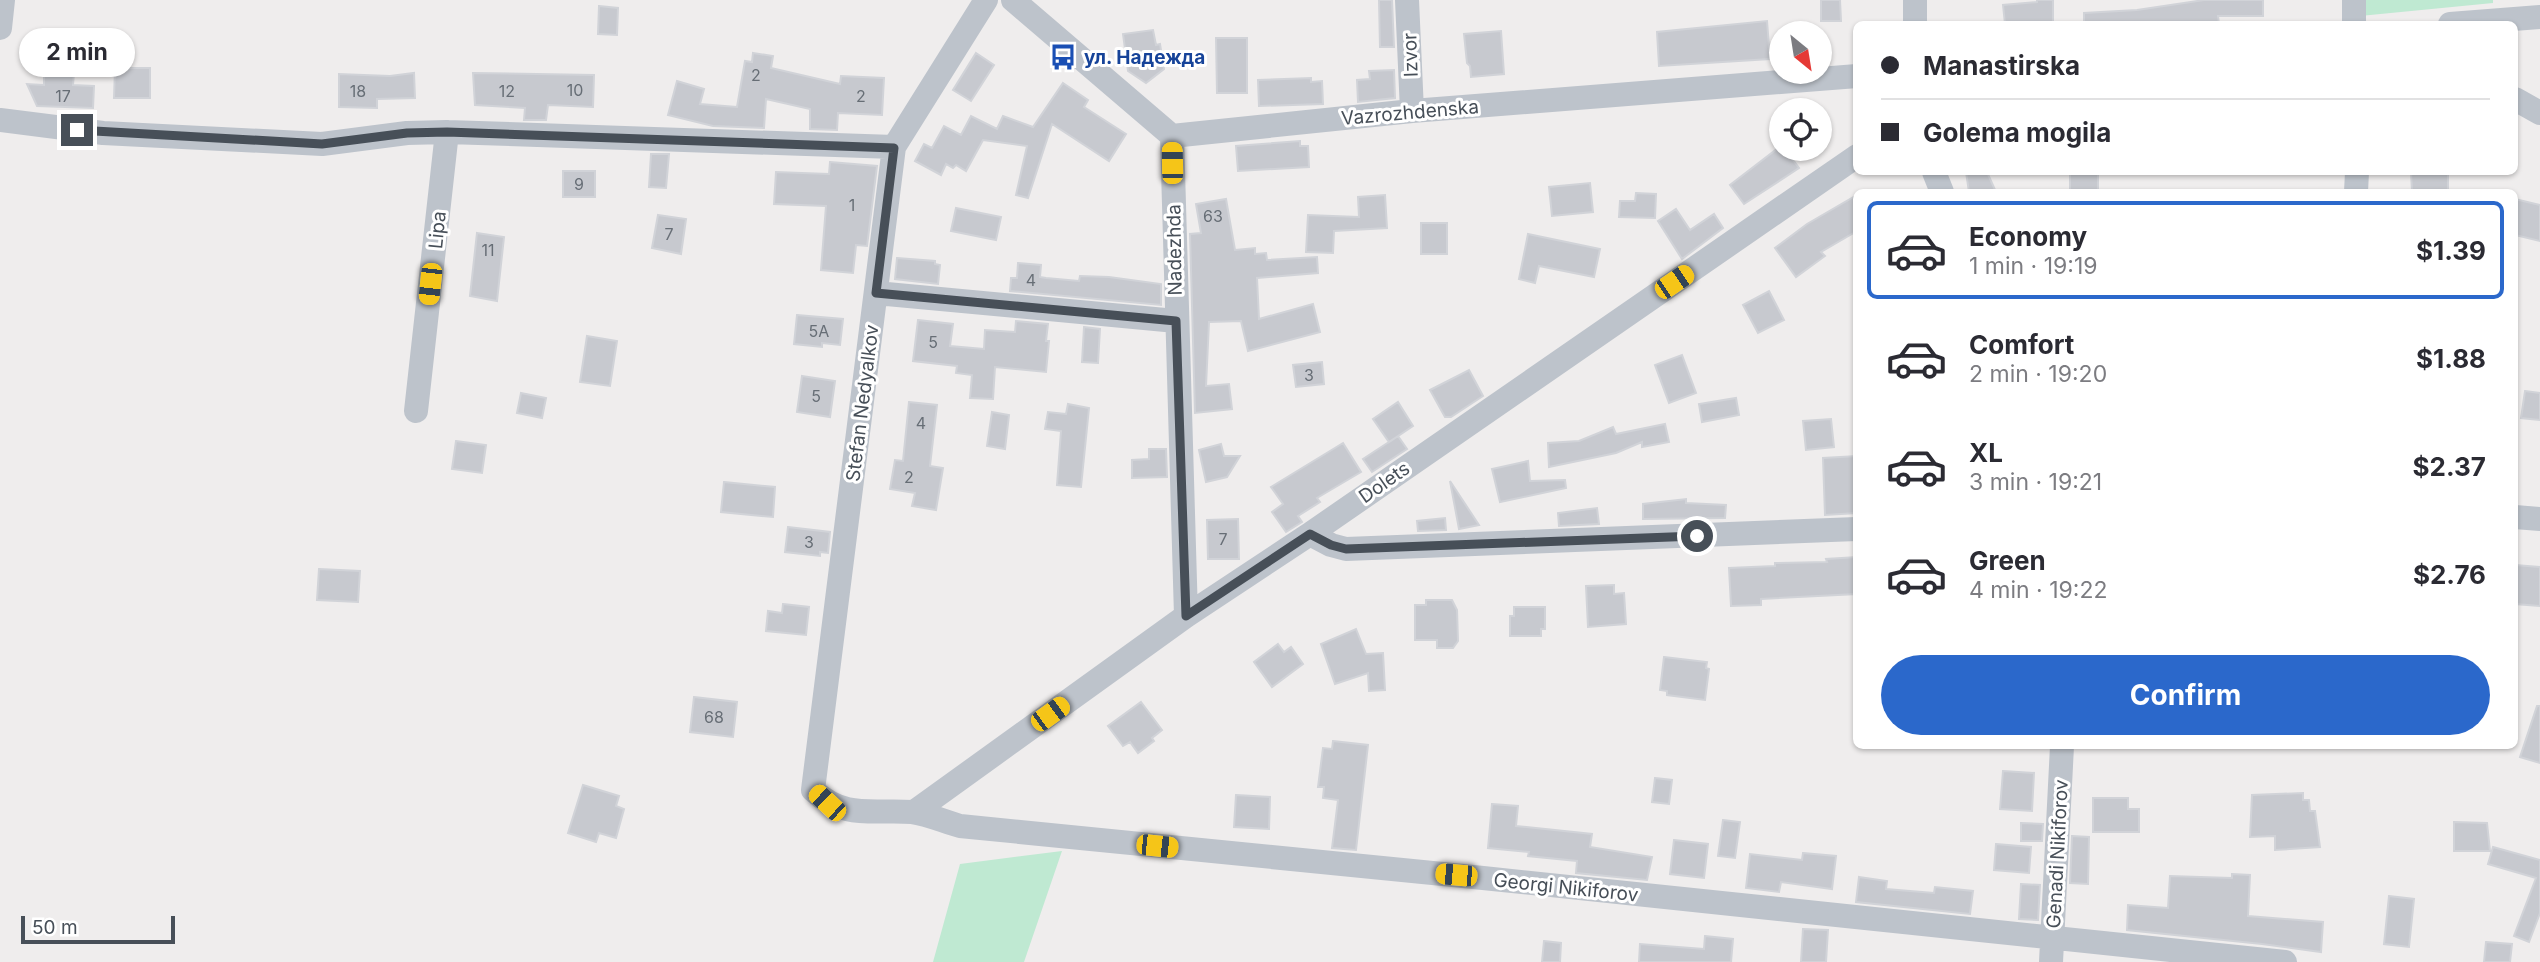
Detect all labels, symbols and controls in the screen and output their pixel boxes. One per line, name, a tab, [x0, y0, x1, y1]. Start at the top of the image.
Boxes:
north arrow	[1769, 21, 1832, 84]
map controls	[1769, 21, 1832, 161]
callout: 2 min	[19, 29, 135, 78]
street label: Izvor	[1398, 32, 1423, 78]
text: 2 min	[46, 38, 108, 66]
bus stop icon: ул. Надежда	[1048, 42, 1078, 72]
place label: ул. Надежда	[1084, 46, 1205, 69]
text: Manastirska	[1923, 50, 2080, 81]
house number: 2	[751, 65, 761, 85]
house number: 10	[567, 80, 583, 100]
house number: 18	[350, 81, 366, 101]
house number: 12	[499, 81, 515, 101]
house number: 17	[55, 86, 71, 106]
house number: 2	[856, 86, 866, 106]
street label: Vazrozhdenska	[1340, 95, 1480, 130]
button: locate	[1769, 98, 1832, 161]
route end	[61, 114, 93, 146]
text: Golema mogila	[1923, 117, 2111, 148]
car	[1162, 142, 1183, 184]
house number: 9	[574, 174, 584, 194]
house number: 1	[849, 195, 855, 215]
street label: Nadezhda	[1162, 204, 1187, 296]
house number: 63	[1203, 206, 1223, 226]
street label: Lipa	[424, 210, 451, 250]
icon: car	[1885, 219, 1948, 282]
text: Economy	[1969, 221, 2087, 252]
house number: 7	[664, 224, 674, 244]
text: $1.39	[2416, 235, 2486, 266]
house number: 11	[481, 240, 495, 260]
text: 1 min · 19:19	[1969, 252, 2098, 280]
car	[418, 262, 443, 306]
car	[1651, 262, 1698, 302]
house number: 4	[1026, 270, 1036, 290]
house number: 5А	[809, 321, 829, 341]
street label: Stefan Nedyalkov	[841, 323, 884, 483]
icon: car	[1885, 327, 1948, 390]
text: Comfort	[1969, 329, 2074, 360]
house number: 5	[928, 332, 938, 352]
text: $1.88	[2416, 343, 2486, 374]
text: 2 min · 19:20	[1969, 360, 2107, 388]
house number: 3	[1304, 365, 1314, 385]
house number: 5	[811, 386, 821, 406]
house number: 4	[916, 413, 926, 433]
icon: car	[1885, 435, 1948, 498]
text: XL	[1969, 437, 2003, 468]
text: $2.37	[2413, 451, 2486, 482]
street label: Dolets	[1354, 457, 1414, 508]
house number: 2	[904, 467, 914, 487]
text: 3 min · 19:21	[1969, 468, 2102, 496]
route start	[1681, 520, 1713, 552]
house number: 7	[1218, 529, 1228, 549]
house number: 3	[804, 532, 814, 552]
icon: car	[1885, 543, 1948, 606]
text: Green	[1969, 545, 2046, 576]
text: $2.76	[2413, 559, 2486, 590]
text: 4 min · 19:22	[1969, 576, 2108, 604]
button: Confirm	[1881, 655, 2490, 735]
car	[1027, 693, 1074, 735]
house number: 68	[704, 707, 724, 727]
street label: Genadi Nikiforov	[2042, 779, 2073, 929]
car	[805, 781, 850, 825]
car	[1136, 833, 1179, 859]
car	[1435, 863, 1478, 887]
street label: Georgi Nikiforov	[1492, 868, 1640, 907]
scale bar	[21, 913, 175, 945]
text: 50 m	[32, 916, 78, 939]

